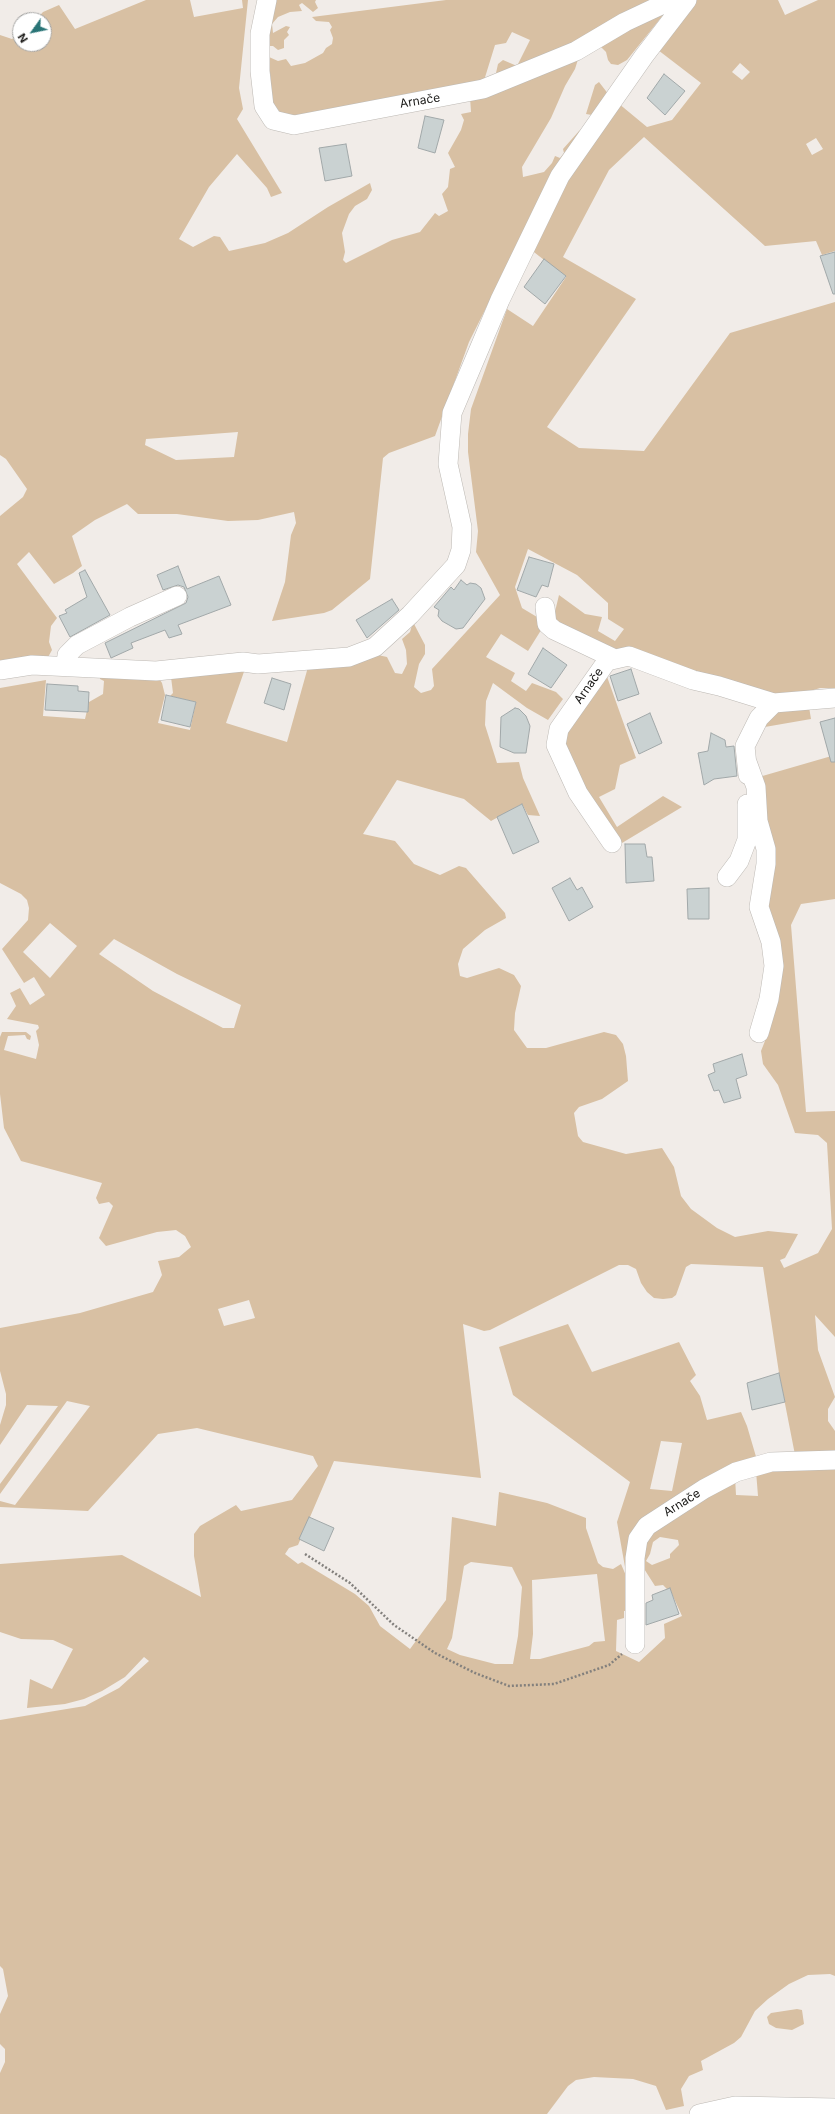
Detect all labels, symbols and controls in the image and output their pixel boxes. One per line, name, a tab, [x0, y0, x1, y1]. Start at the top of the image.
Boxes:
north arrow	[12, 12, 52, 52]
text: N	[15, 31, 31, 45]
street label: Arnače	[399, 91, 441, 111]
street label: Arnače	[571, 665, 607, 707]
street label: Arnače	[661, 1486, 703, 1520]

